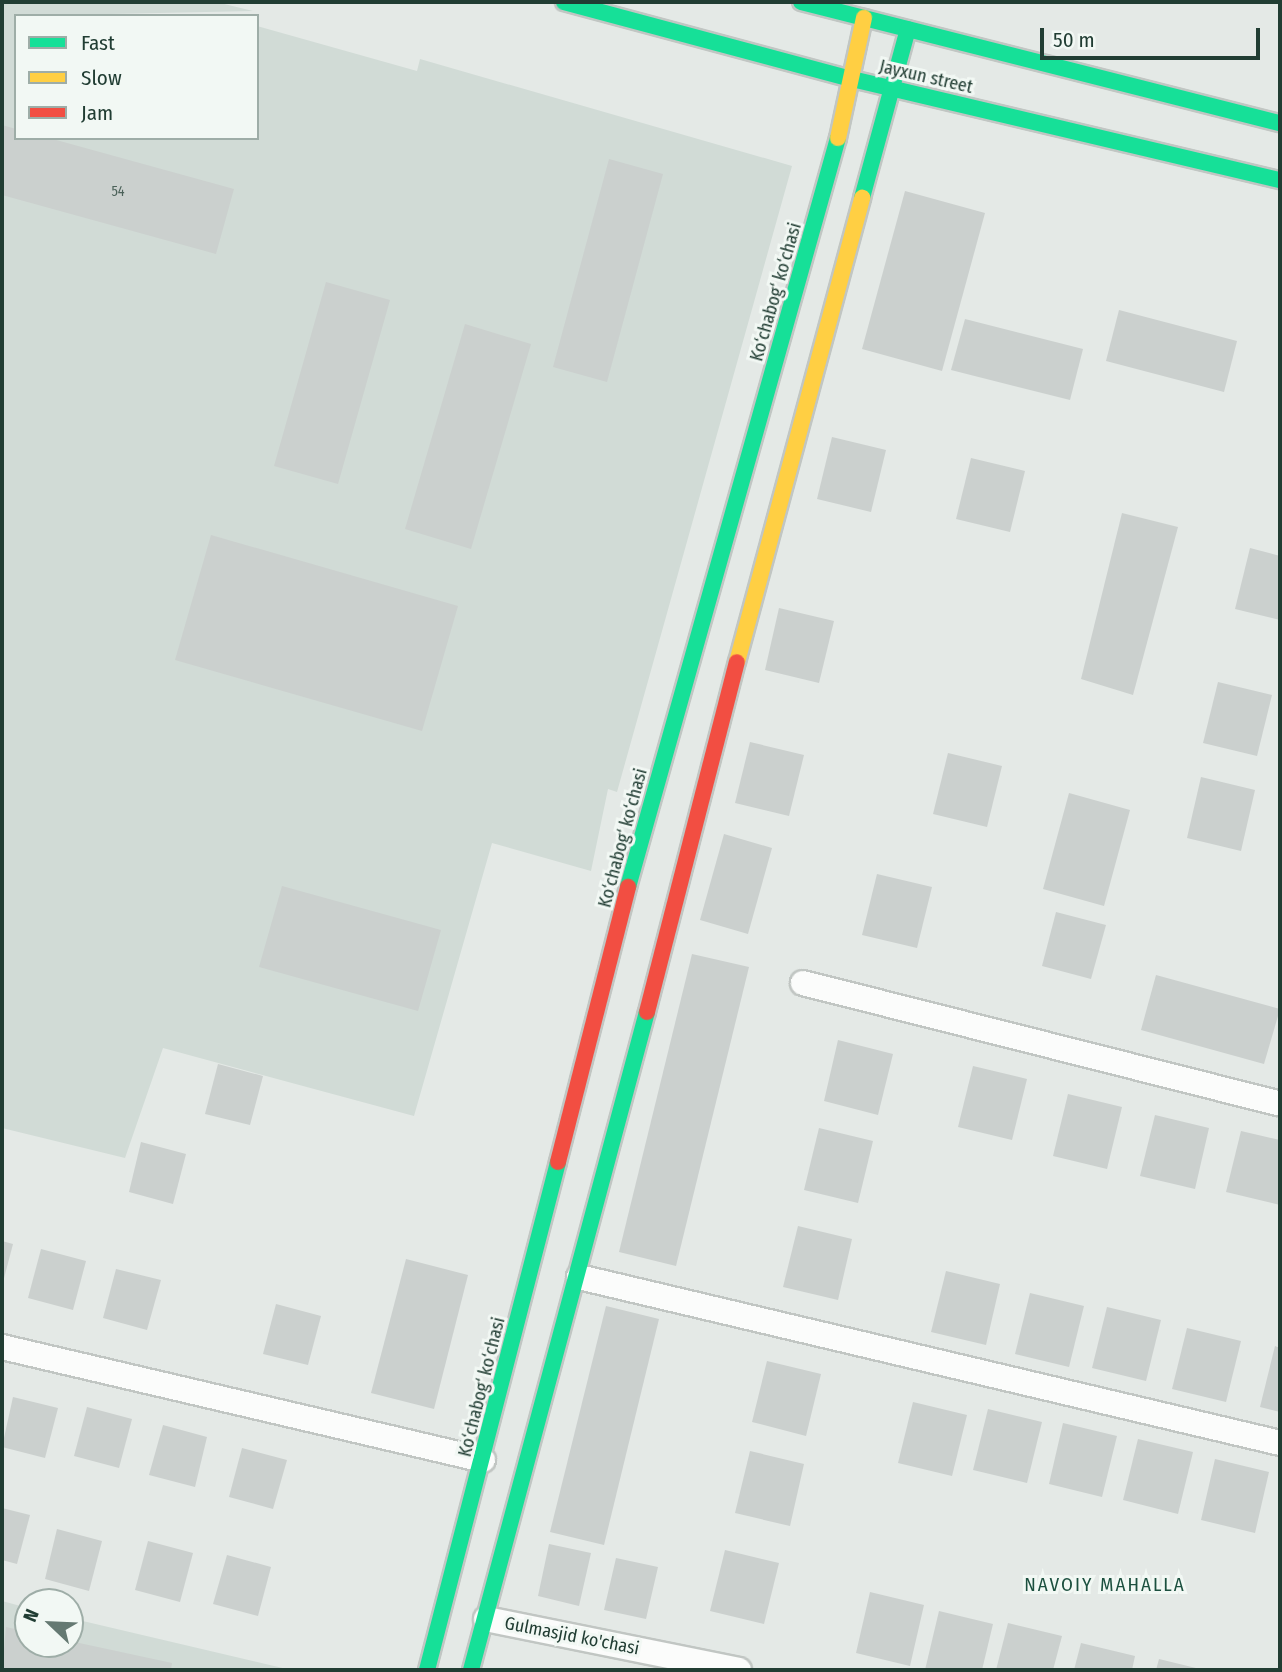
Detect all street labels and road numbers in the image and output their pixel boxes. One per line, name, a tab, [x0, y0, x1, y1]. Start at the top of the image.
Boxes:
street label: Jayxun street	[877, 56, 975, 98]
street label: Ko‘chabog‘ ko‘chasi	[746, 220, 806, 364]
street label: Ko‘chabog‘ ko‘chasi	[594, 766, 652, 910]
street label: Ko‘chabog‘ ko‘chasi	[454, 1315, 510, 1459]
street label: Gulmasjid ko'chasi	[503, 1612, 641, 1660]

